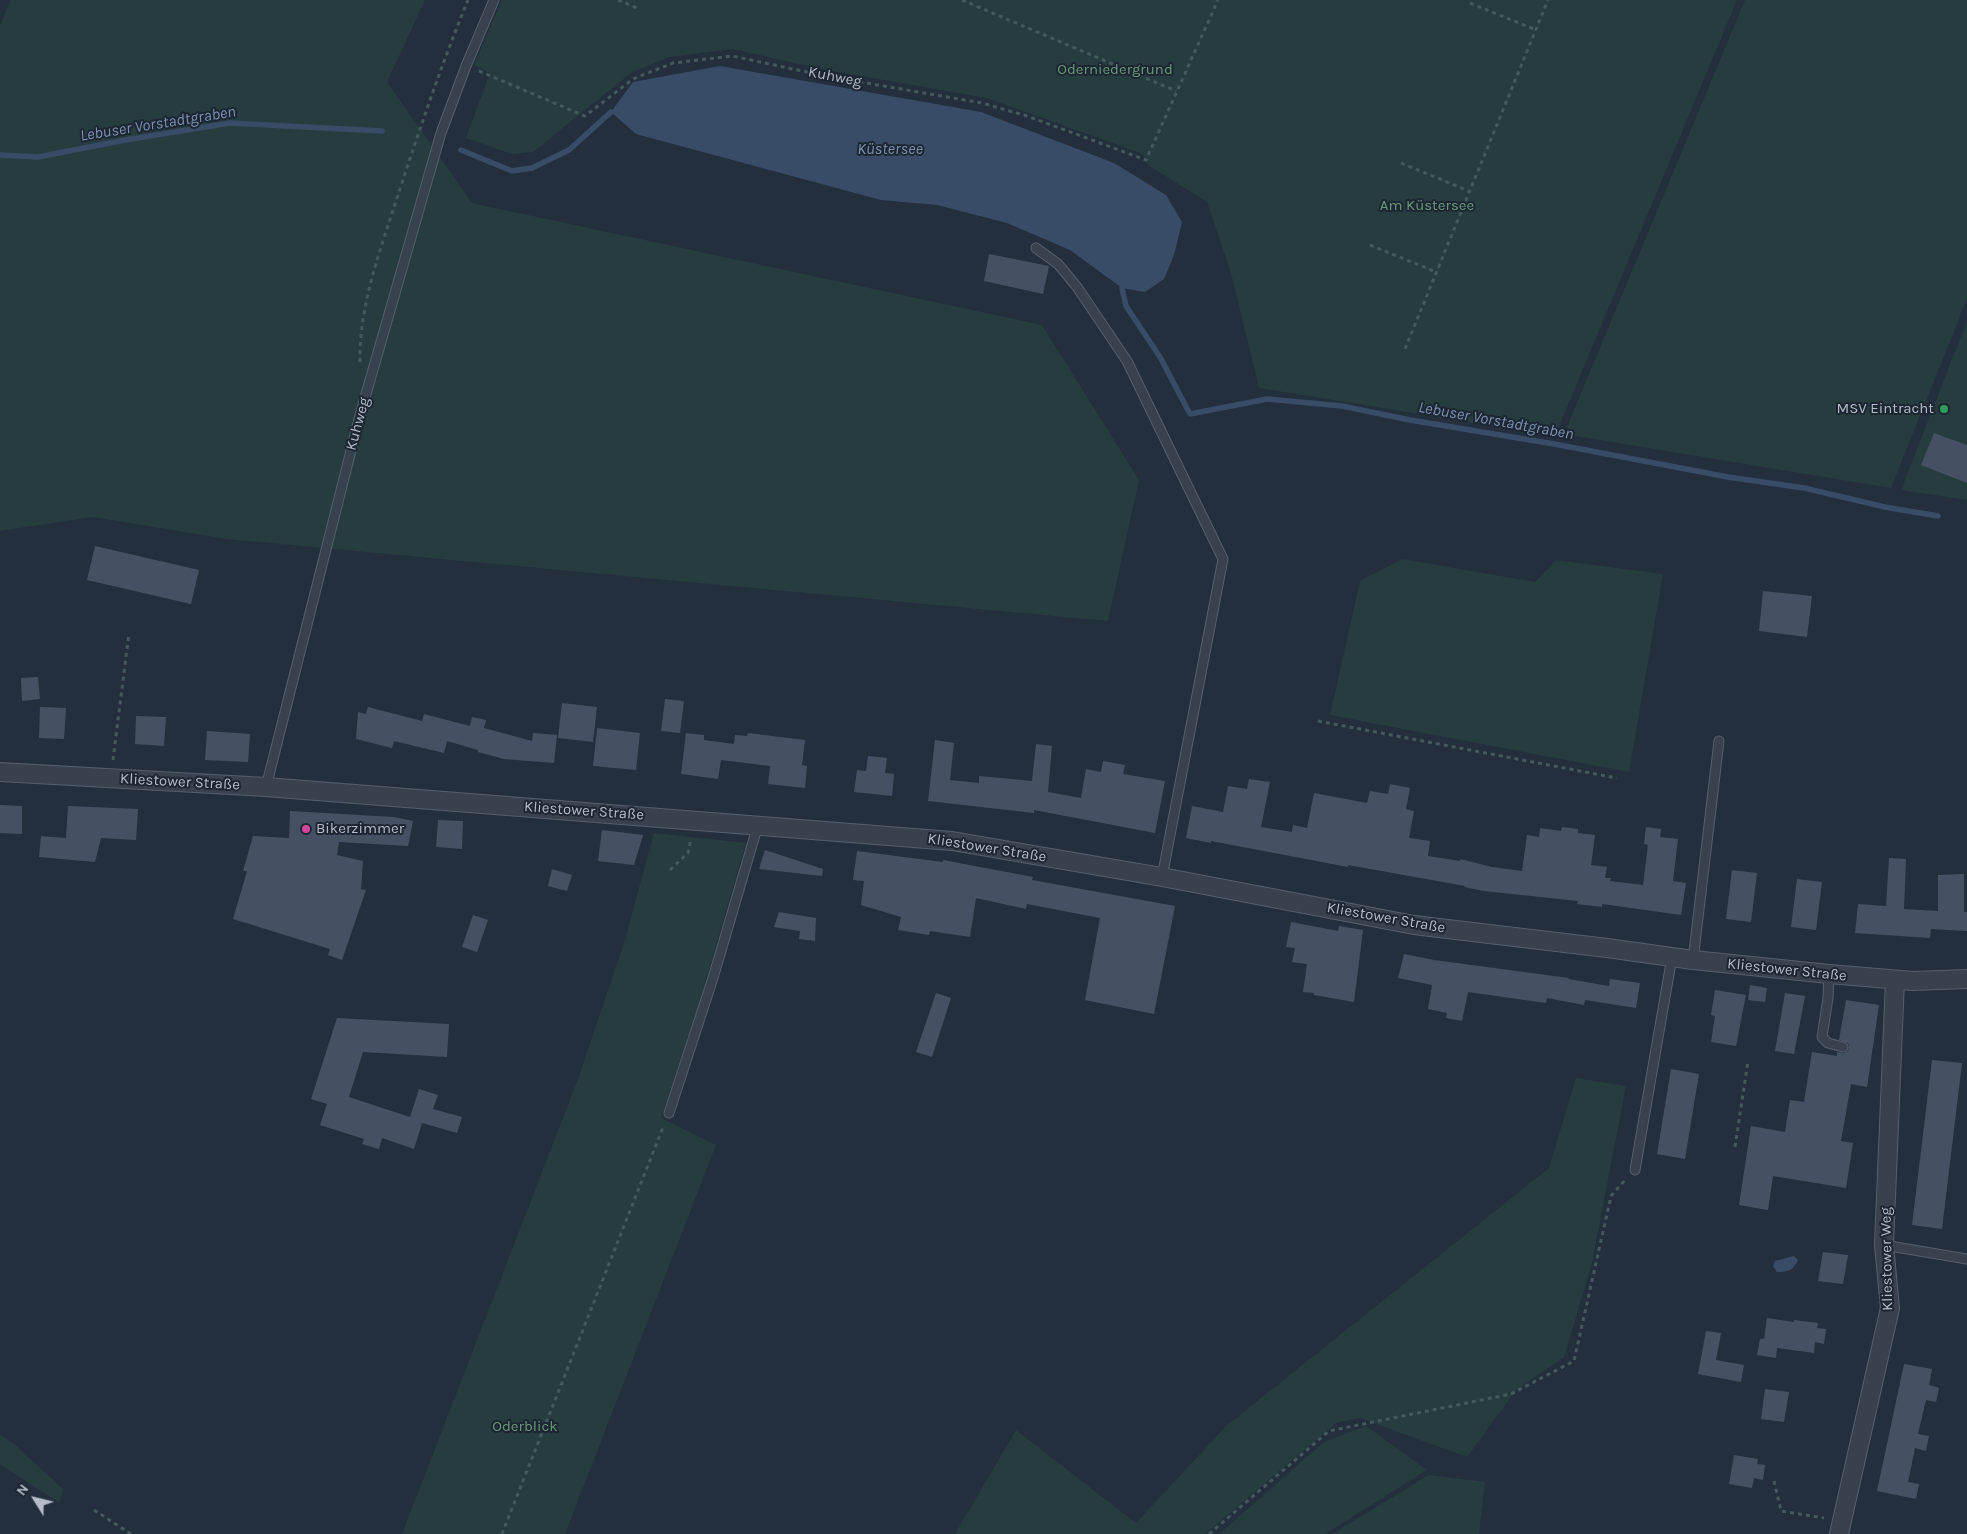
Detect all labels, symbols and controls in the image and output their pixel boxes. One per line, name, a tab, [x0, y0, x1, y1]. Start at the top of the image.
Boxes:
park label: Oderniedergrund	[1057, 61, 1173, 79]
street label: Kuhweg	[807, 63, 863, 91]
water label: Lebuser Vorstadtgraben	[79, 102, 237, 146]
water label: Küstersee	[857, 139, 923, 159]
park label: Am Küstersee	[1380, 197, 1474, 215]
street label: Kuhweg	[342, 395, 374, 453]
water label: Lebuser Vorstadtgraben	[1417, 398, 1575, 444]
place label: MSV Eintracht	[1837, 400, 1934, 418]
marker: MSV Eintracht	[1938, 403, 1950, 415]
street label: Kliestower Straße	[120, 770, 240, 794]
street label: Kliestower Straße	[523, 798, 645, 824]
place label: Bikerzimmer	[316, 820, 404, 838]
marker: Bikerzimmer	[300, 823, 312, 835]
street label: Kliestower Straße	[926, 830, 1048, 866]
street label: Kliestower Straße	[1325, 899, 1447, 937]
street label: Kliestower Straße	[1726, 955, 1848, 985]
street label: Kliestower Weg	[1877, 1207, 1897, 1311]
park label: Oderblick	[492, 1418, 558, 1436]
north arrow	[10, 1474, 60, 1524]
text: N	[13, 1481, 32, 1499]

